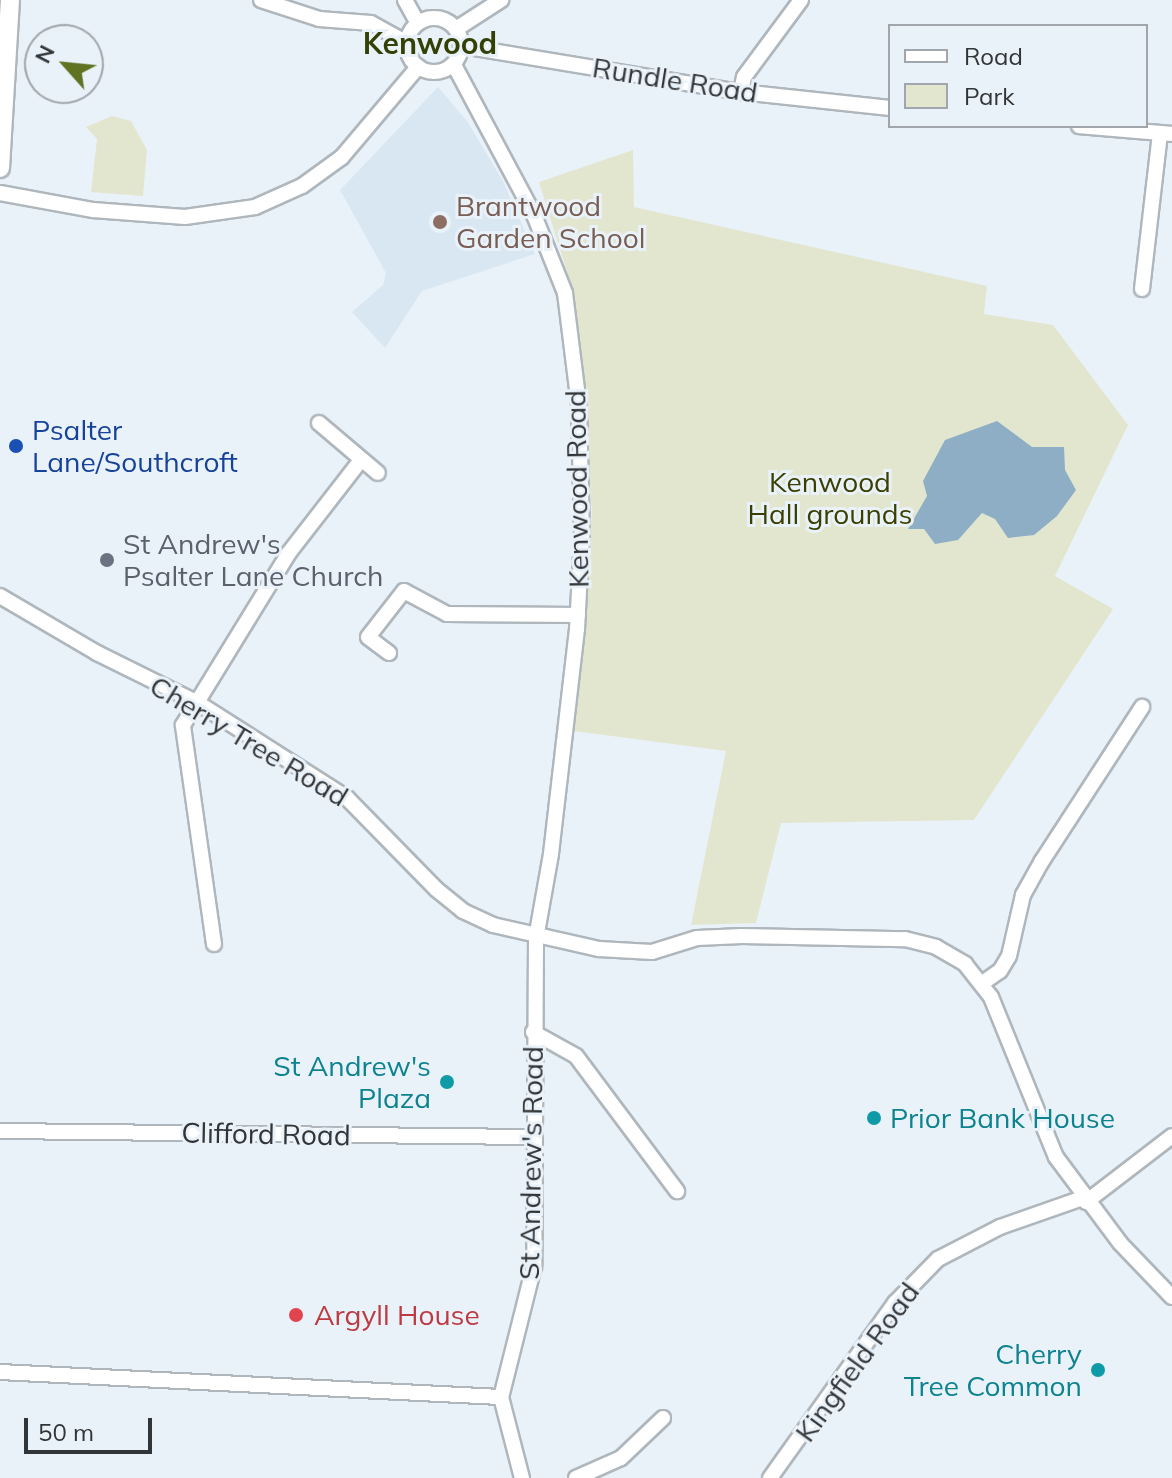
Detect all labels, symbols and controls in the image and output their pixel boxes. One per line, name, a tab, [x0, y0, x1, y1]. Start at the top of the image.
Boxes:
north arrow	[24, 24, 104, 104]
legend	[888, 24, 1148, 128]
district label: Kenwood	[363, 25, 497, 61]
text: N	[28, 40, 61, 68]
text: Road	[964, 41, 1023, 71]
street label: Rundle Road	[590, 50, 760, 110]
text: Park	[964, 81, 1015, 111]
place label: Brantwood Garden School	[456, 189, 645, 255]
marker: Brantwood Garden School	[431, 213, 449, 231]
street label: Kenwood Road	[558, 390, 596, 588]
place label: Psalter Lane/Southcroft	[32, 413, 238, 479]
marker: Psalter Lane/Southcroft	[7, 437, 25, 455]
park label: Kenwood Hall grounds	[748, 465, 912, 531]
place label: St Andrew's Psalter Lane Church	[123, 527, 383, 593]
marker: St Andrew's Psalter Lane Church	[98, 551, 116, 569]
street label: Cherry Tree Road	[144, 669, 354, 813]
street label: St Andrew's Road	[512, 1046, 550, 1280]
place label: St Andrew's Plaza	[273, 1049, 431, 1115]
marker: St Andrew's Plaza	[438, 1073, 456, 1091]
place label: Prior Bank House	[890, 1101, 1115, 1135]
marker: Prior Bank House	[865, 1109, 883, 1127]
street label: Clifford Road	[181, 1116, 351, 1152]
street label: Kingfield Road	[788, 1276, 926, 1448]
place label: Argyll House	[314, 1298, 480, 1332]
marker: Argyll House	[285, 1304, 307, 1326]
place label: Cherry Tree Common	[904, 1337, 1082, 1403]
marker: Cherry Tree Common	[1089, 1361, 1107, 1379]
scale bar	[28, 1402, 156, 1452]
text: 50 m	[38, 1417, 94, 1447]

